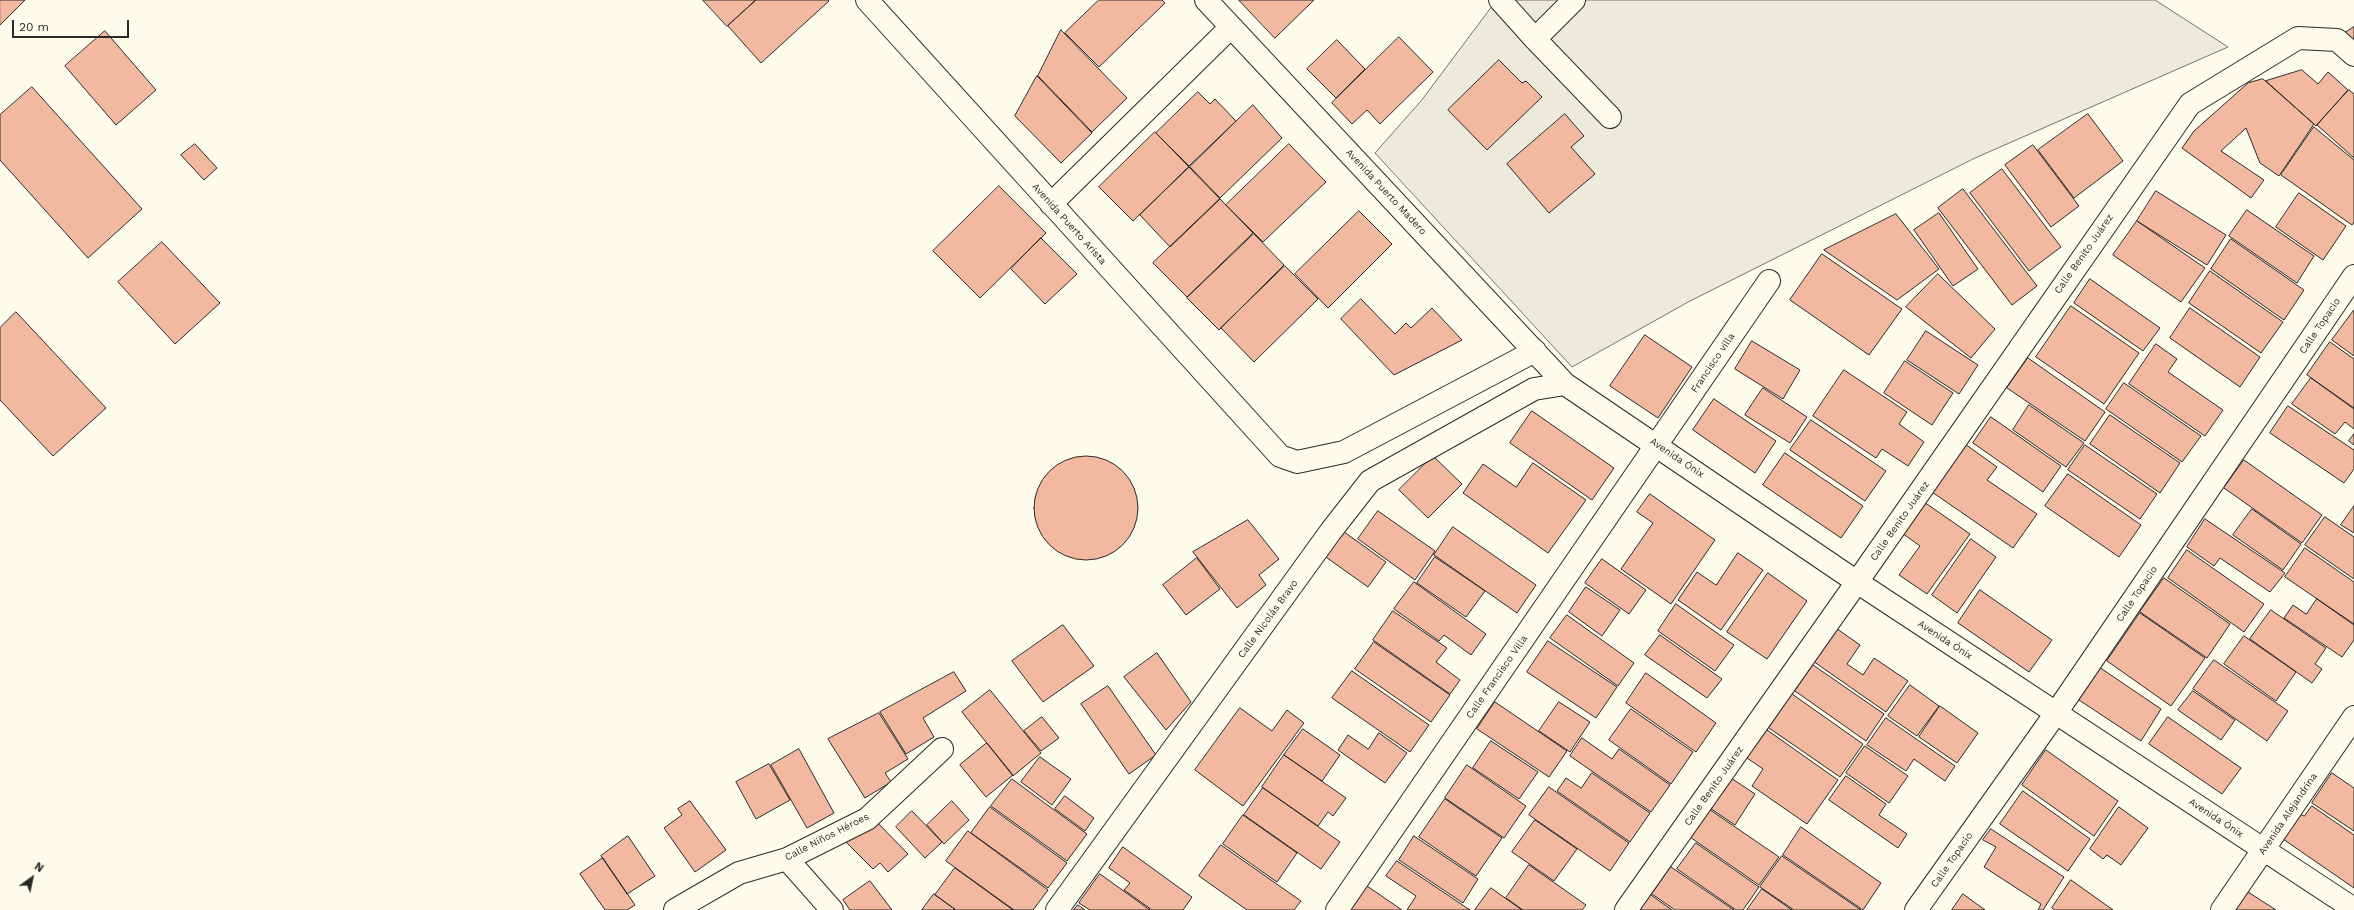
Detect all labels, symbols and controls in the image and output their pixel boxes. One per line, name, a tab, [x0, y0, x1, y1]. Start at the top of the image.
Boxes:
scale bar	[14, 12, 131, 38]
text: 20 m	[19, 20, 49, 34]
street label: Avenida Puerto Madero	[1343, 147, 1429, 237]
street label: Avenida Puerto Arista	[1029, 181, 1109, 267]
street label: Calle Benito Juárez	[2052, 212, 2116, 296]
street label: Calle Topacio	[2297, 296, 2343, 356]
street label: Francisco villa	[1689, 331, 1737, 395]
street label: Avenida Ónix	[1648, 435, 1706, 481]
street label: Calle Benito Juárez	[1868, 479, 1932, 563]
street label: Calle Topacio	[2114, 564, 2160, 624]
street label: Calle Nicolás Bravo	[1236, 577, 1300, 661]
street label: Avenida Ónix	[1915, 618, 1975, 662]
street label: Calle Francisco Villa	[1464, 633, 1530, 721]
street label: Calle Benito Juárez	[1682, 744, 1746, 828]
street label: Avenida Alejandrina	[2256, 771, 2320, 857]
street label: Avenida Ónix	[2186, 796, 2246, 840]
street label: Calle Niños Héroes	[783, 811, 871, 863]
street label: Calle Topacio	[1928, 830, 1976, 890]
north arrow	[12, 858, 52, 898]
text: N	[32, 860, 46, 875]

